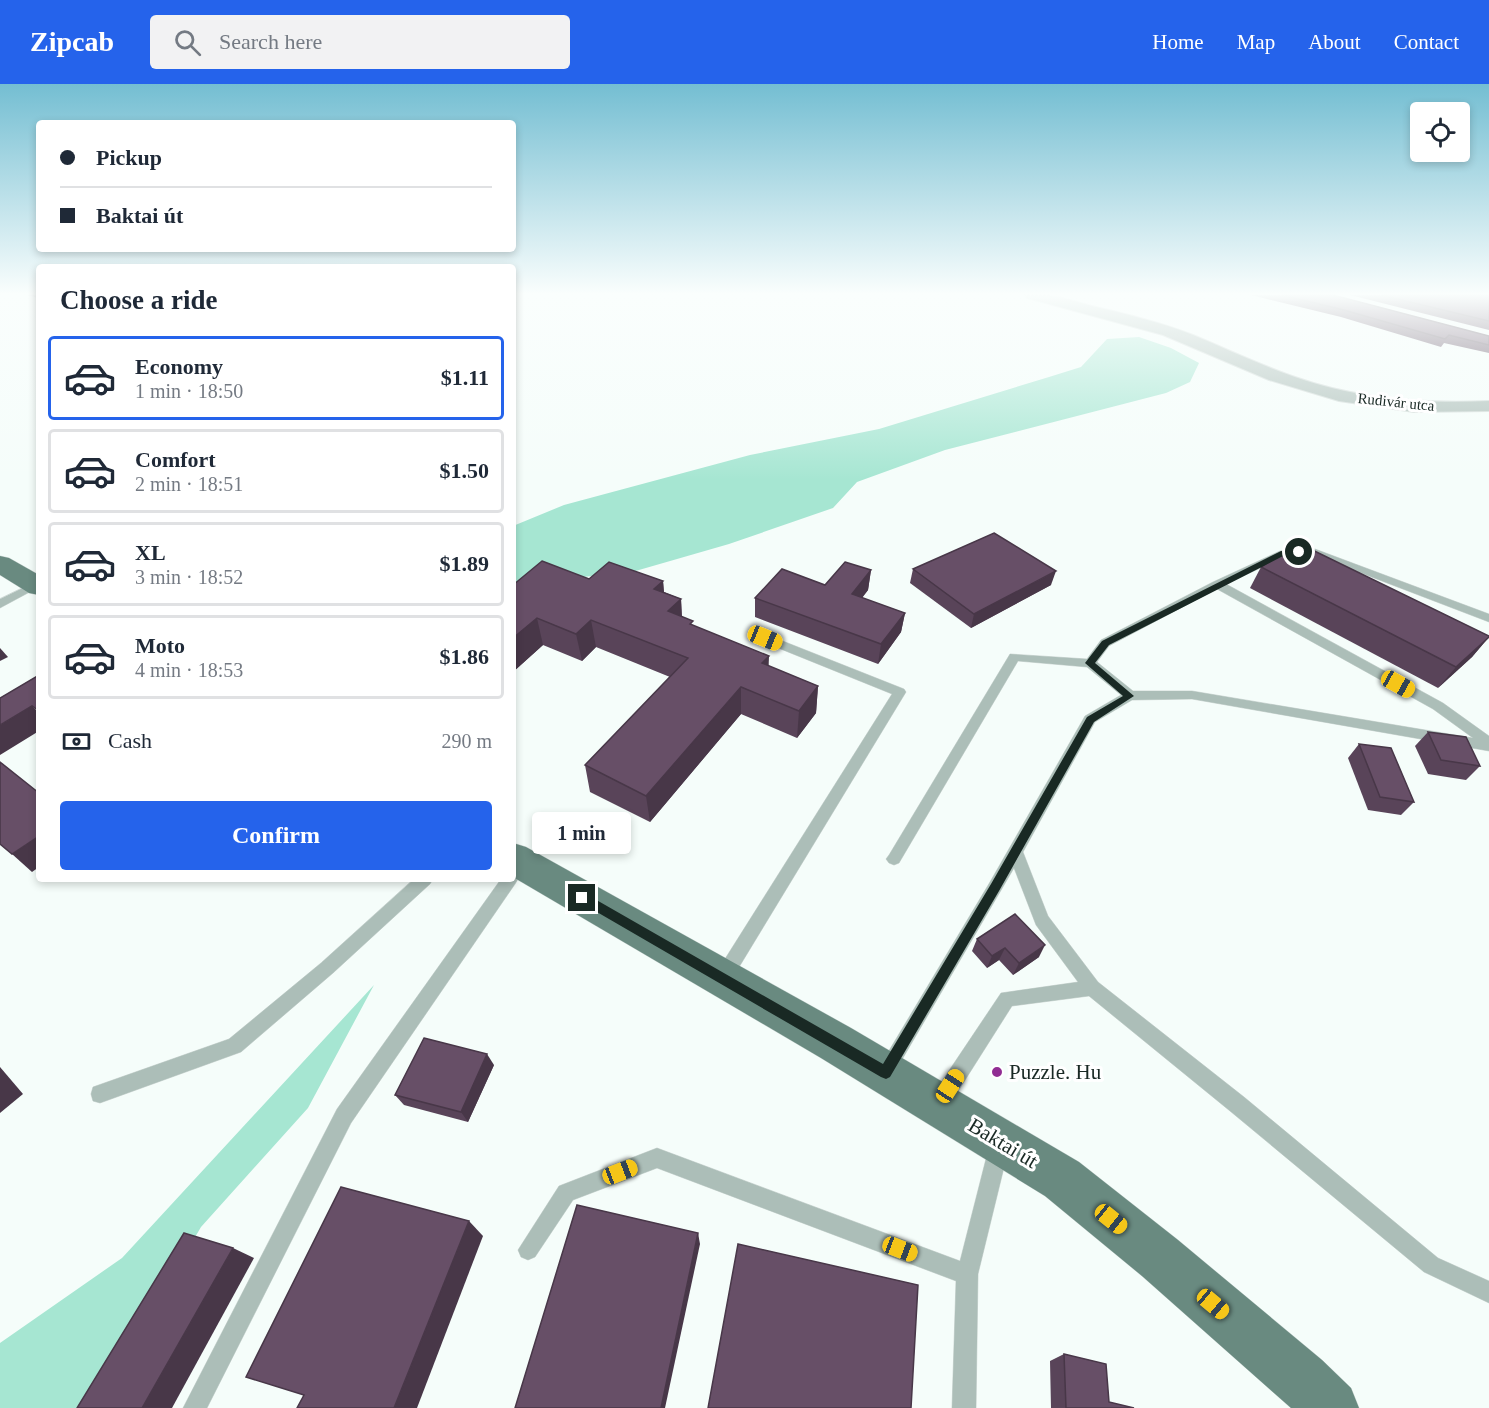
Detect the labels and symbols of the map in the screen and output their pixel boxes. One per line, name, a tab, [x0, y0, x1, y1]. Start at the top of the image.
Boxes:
street label: Rudivár utca	[1357, 390, 1435, 414]
route start	[1285, 538, 1312, 565]
car	[745, 623, 785, 653]
car	[1378, 667, 1418, 701]
callout: 1 min	[532, 811, 632, 853]
route end	[568, 884, 595, 911]
place label: Puzzle. Hu	[1009, 1060, 1102, 1084]
marker: Puzzle. Hu	[990, 1065, 1004, 1079]
car	[933, 1066, 967, 1106]
street label: Baktai út	[964, 1113, 1042, 1173]
car	[600, 1157, 640, 1187]
car	[1091, 1201, 1131, 1237]
car	[880, 1234, 920, 1264]
car	[1193, 1286, 1233, 1322]

